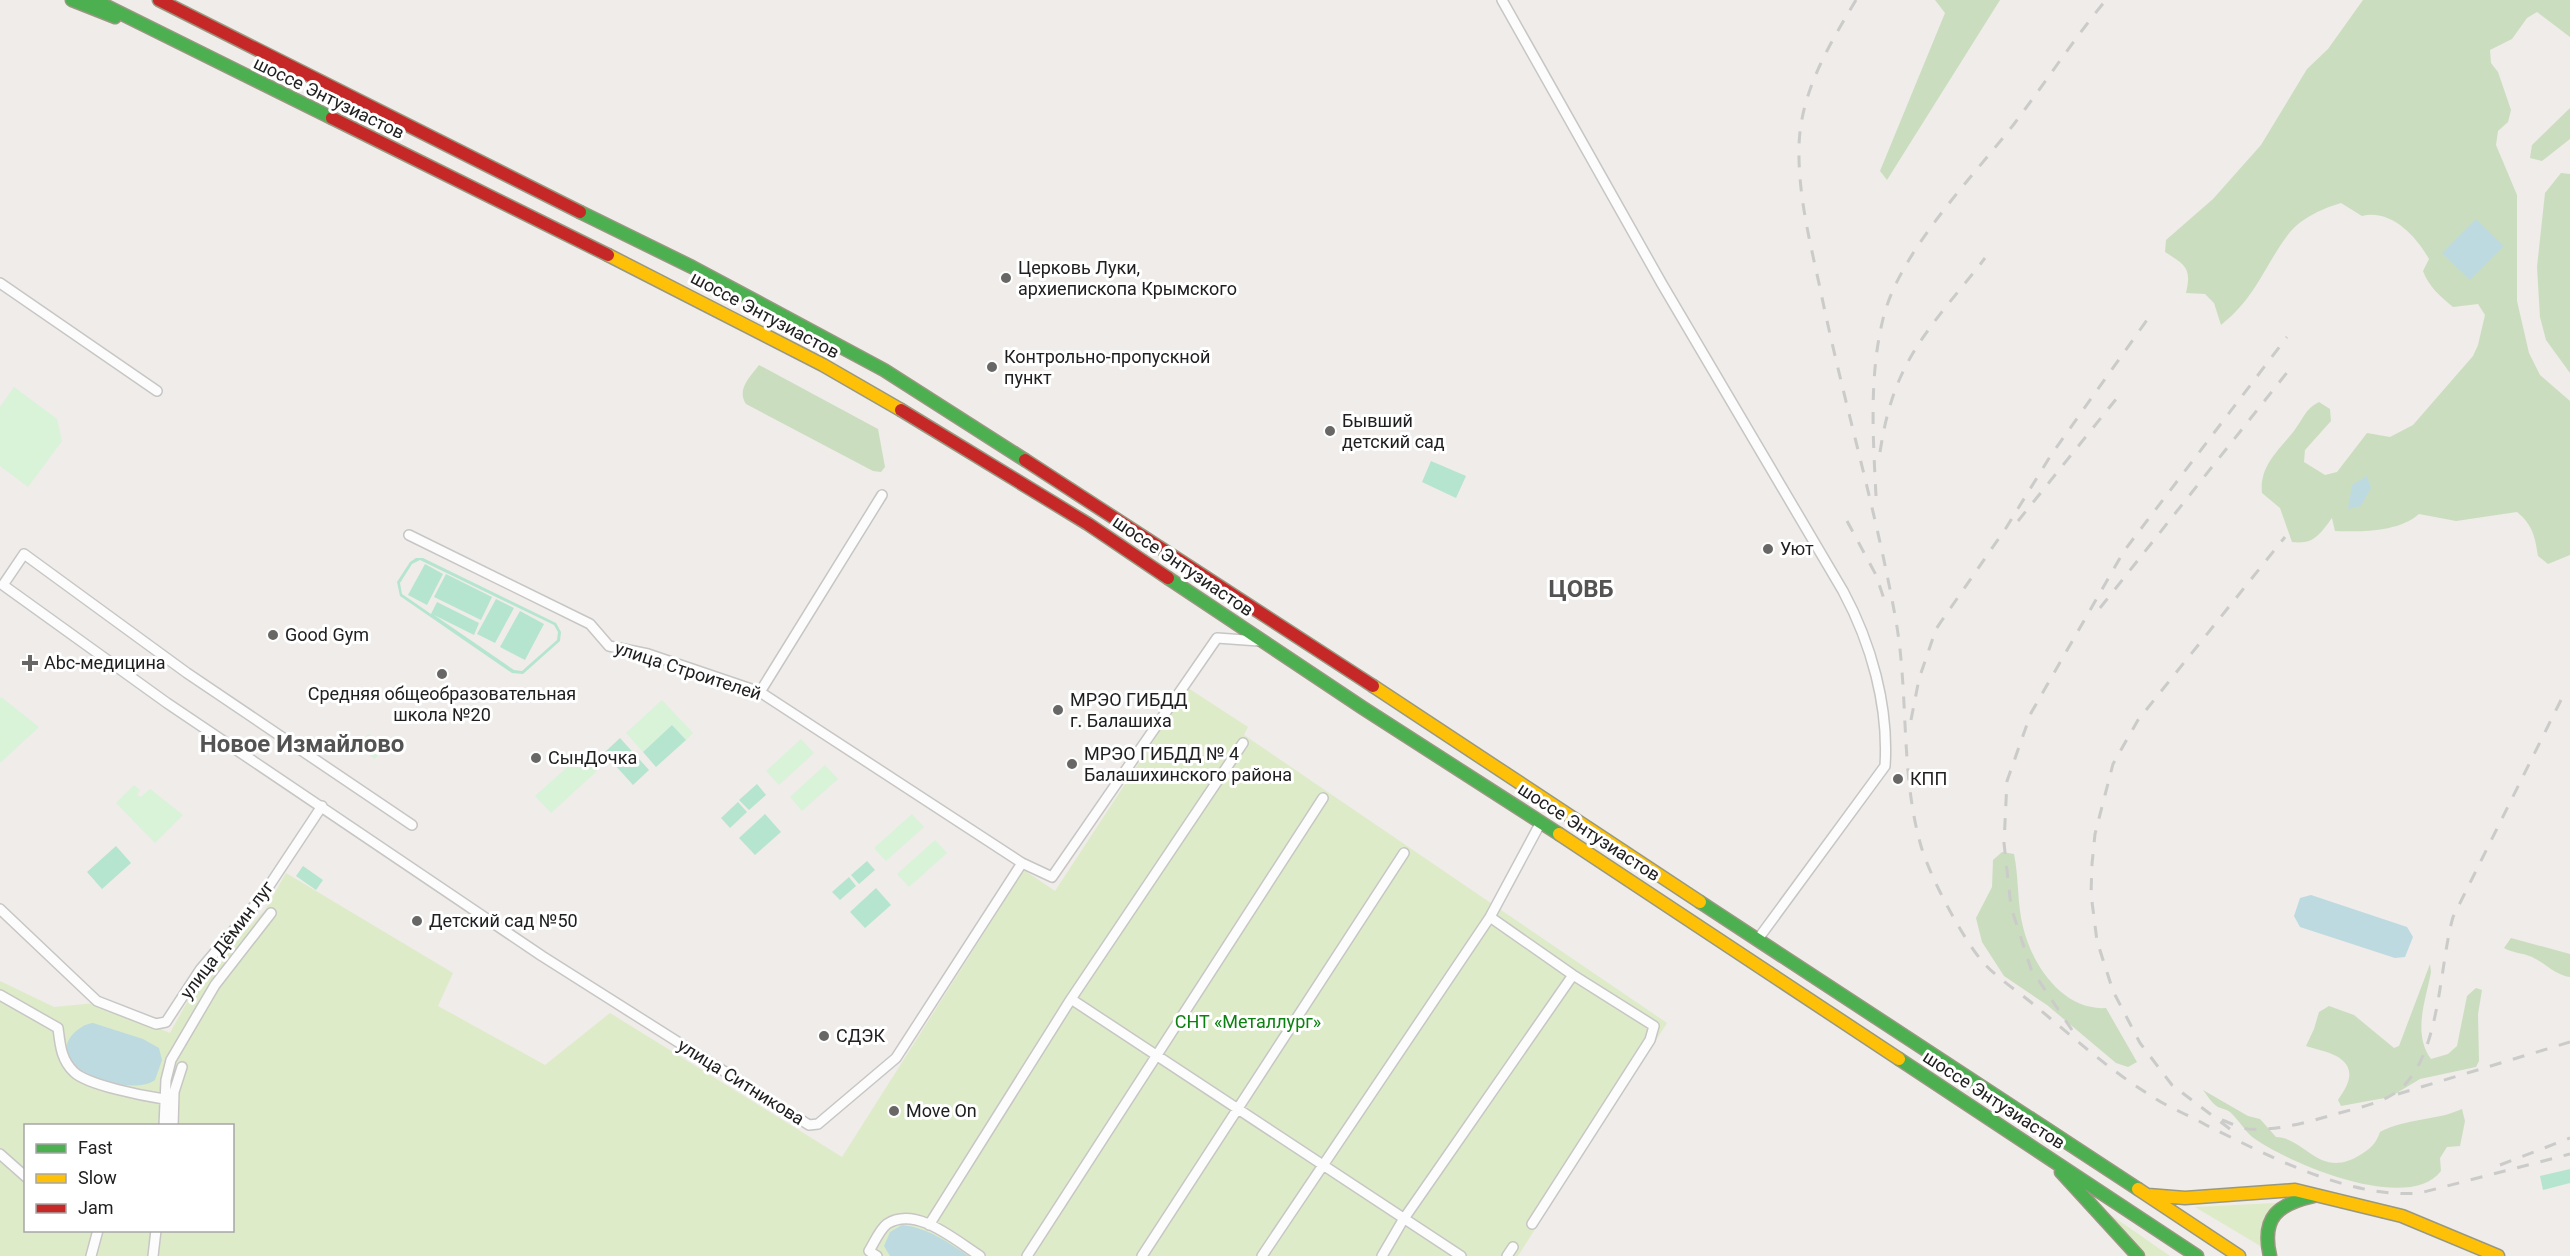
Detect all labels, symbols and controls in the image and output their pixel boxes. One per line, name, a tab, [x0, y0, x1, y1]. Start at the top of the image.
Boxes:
street label: шоссе Энтузиастов	[250, 52, 408, 143]
place label: Церковь Луки, архиепископа Крымского	[1018, 257, 1237, 299]
street label: шоссе Энтузиастов	[687, 267, 843, 363]
marker: Церковь Луки, архиепископа Крымского	[999, 271, 1013, 285]
place label: Контрольно-пропускной пункт	[1004, 346, 1210, 388]
marker: Контрольно-пропускной пункт	[985, 360, 999, 374]
place label: Бывший детский сад	[1342, 410, 1445, 452]
marker: Бывший детский сад	[1323, 424, 1337, 438]
street label: шоссе Энтузиастов	[1109, 511, 1258, 620]
place label: Уют	[1780, 538, 1814, 559]
marker: Уют	[1761, 542, 1775, 556]
district label: ЦОВБ	[1548, 575, 1614, 603]
place label: Good Gym	[285, 624, 369, 645]
marker: Good Gym	[266, 628, 280, 642]
street label: улица Строителей	[612, 637, 764, 704]
place label: Abc-медицина	[44, 652, 166, 673]
marker: Abc-медицина	[21, 654, 39, 672]
marker: Средняя общеобразовательная школа №20	[435, 667, 449, 681]
place label: Средняя общеобразовательная школа №20	[308, 683, 576, 725]
place label: МРЭО ГИБДД г. Балашиха	[1070, 689, 1188, 731]
marker: МРЭО ГИБДД г. Балашиха	[1051, 703, 1065, 717]
district label: Новое Измайлово	[200, 730, 404, 758]
place label: МРЭО ГИБДД № 4 Балашихинского района	[1084, 743, 1292, 785]
place label: СынДочка	[548, 747, 637, 768]
marker: СынДочка	[529, 751, 543, 765]
marker: МРЭО ГИБДД № 4 Балашихинского района	[1065, 757, 1079, 771]
place label: КПП	[1910, 768, 1947, 789]
marker: КПП	[1891, 772, 1905, 786]
street label: шоссе Энтузиастов	[1514, 778, 1664, 885]
street label: улица Дёмин луг	[175, 876, 278, 1003]
place label: Детский сад №50	[429, 910, 578, 931]
marker: Детский сад №50	[410, 914, 424, 928]
park label: СНТ «Металлург»	[1175, 1011, 1321, 1032]
place label: СДЭК	[836, 1025, 885, 1046]
marker: СДЭК	[817, 1029, 831, 1043]
street label: улица Ситникова	[674, 1034, 808, 1129]
street label: шоссе Энтузиастов	[1919, 1046, 2069, 1153]
place label: Move On	[906, 1100, 977, 1121]
marker: Move On	[887, 1104, 901, 1118]
legend	[24, 1124, 234, 1232]
text: Fast	[78, 1137, 113, 1158]
text: Slow	[78, 1167, 117, 1188]
text: Jam	[78, 1197, 114, 1218]

